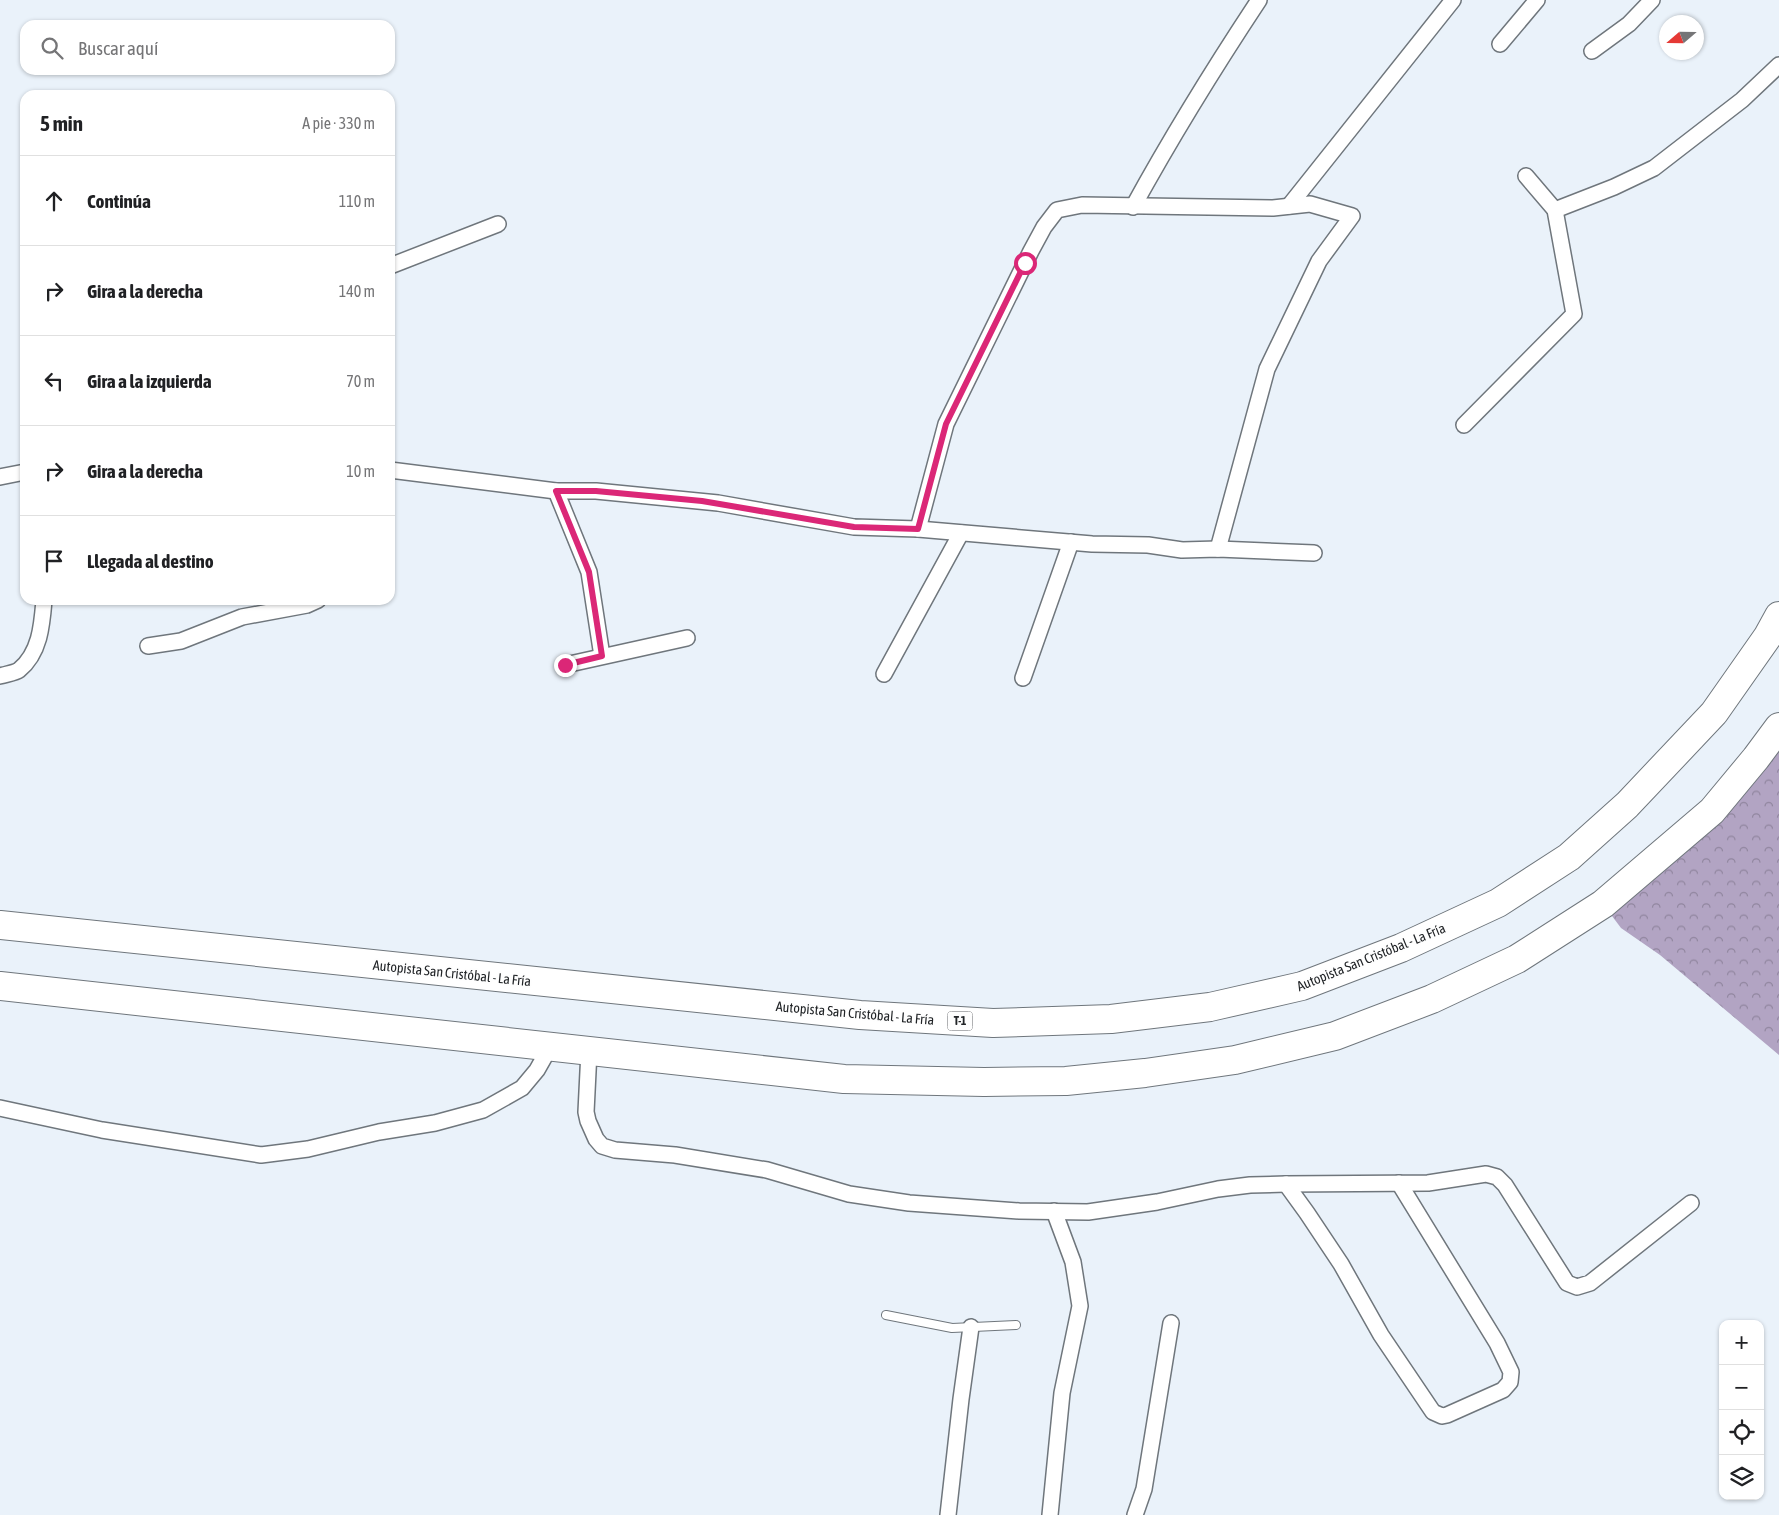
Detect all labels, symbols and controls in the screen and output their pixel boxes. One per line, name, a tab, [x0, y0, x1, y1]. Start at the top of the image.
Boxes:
north arrow	[1659, 15, 1704, 60]
search box	[20, 20, 395, 75]
icon: search	[38, 34, 66, 62]
text: Buscar aquí	[78, 37, 158, 59]
text: 5 min	[40, 111, 83, 135]
text: A pie · 330 m	[302, 114, 375, 132]
icon: ahead	[40, 187, 68, 215]
text: Continúa	[87, 190, 151, 212]
text: 110 m	[339, 192, 375, 210]
route start	[1014, 252, 1037, 275]
icon: right	[40, 277, 68, 305]
text: Gira a la derecha	[87, 280, 203, 302]
text: 140 m	[339, 282, 375, 300]
icon: left	[40, 367, 68, 395]
text: Gira a la izquierda	[87, 370, 212, 392]
text: 70 m	[346, 372, 375, 390]
icon: right	[40, 457, 68, 485]
text: Gira a la derecha	[87, 460, 203, 482]
text: 10 m	[346, 462, 375, 480]
icon: arrive	[40, 547, 68, 575]
text: Llegada al destino	[87, 550, 214, 572]
route end	[554, 654, 577, 677]
street label: Autopista San Cristóbal - La Fría	[1294, 920, 1448, 994]
street label: Autopista San Cristóbal - La Fría	[372, 957, 532, 989]
street label: Autopista San Cristóbal - La Fría	[775, 998, 935, 1028]
road number: T-1	[948, 1011, 972, 1030]
map controls	[1719, 1320, 1764, 1500]
button: +	[1719, 1320, 1764, 1365]
button: −	[1719, 1365, 1764, 1410]
button: locate	[1719, 1410, 1764, 1455]
button: layers	[1719, 1455, 1764, 1500]

